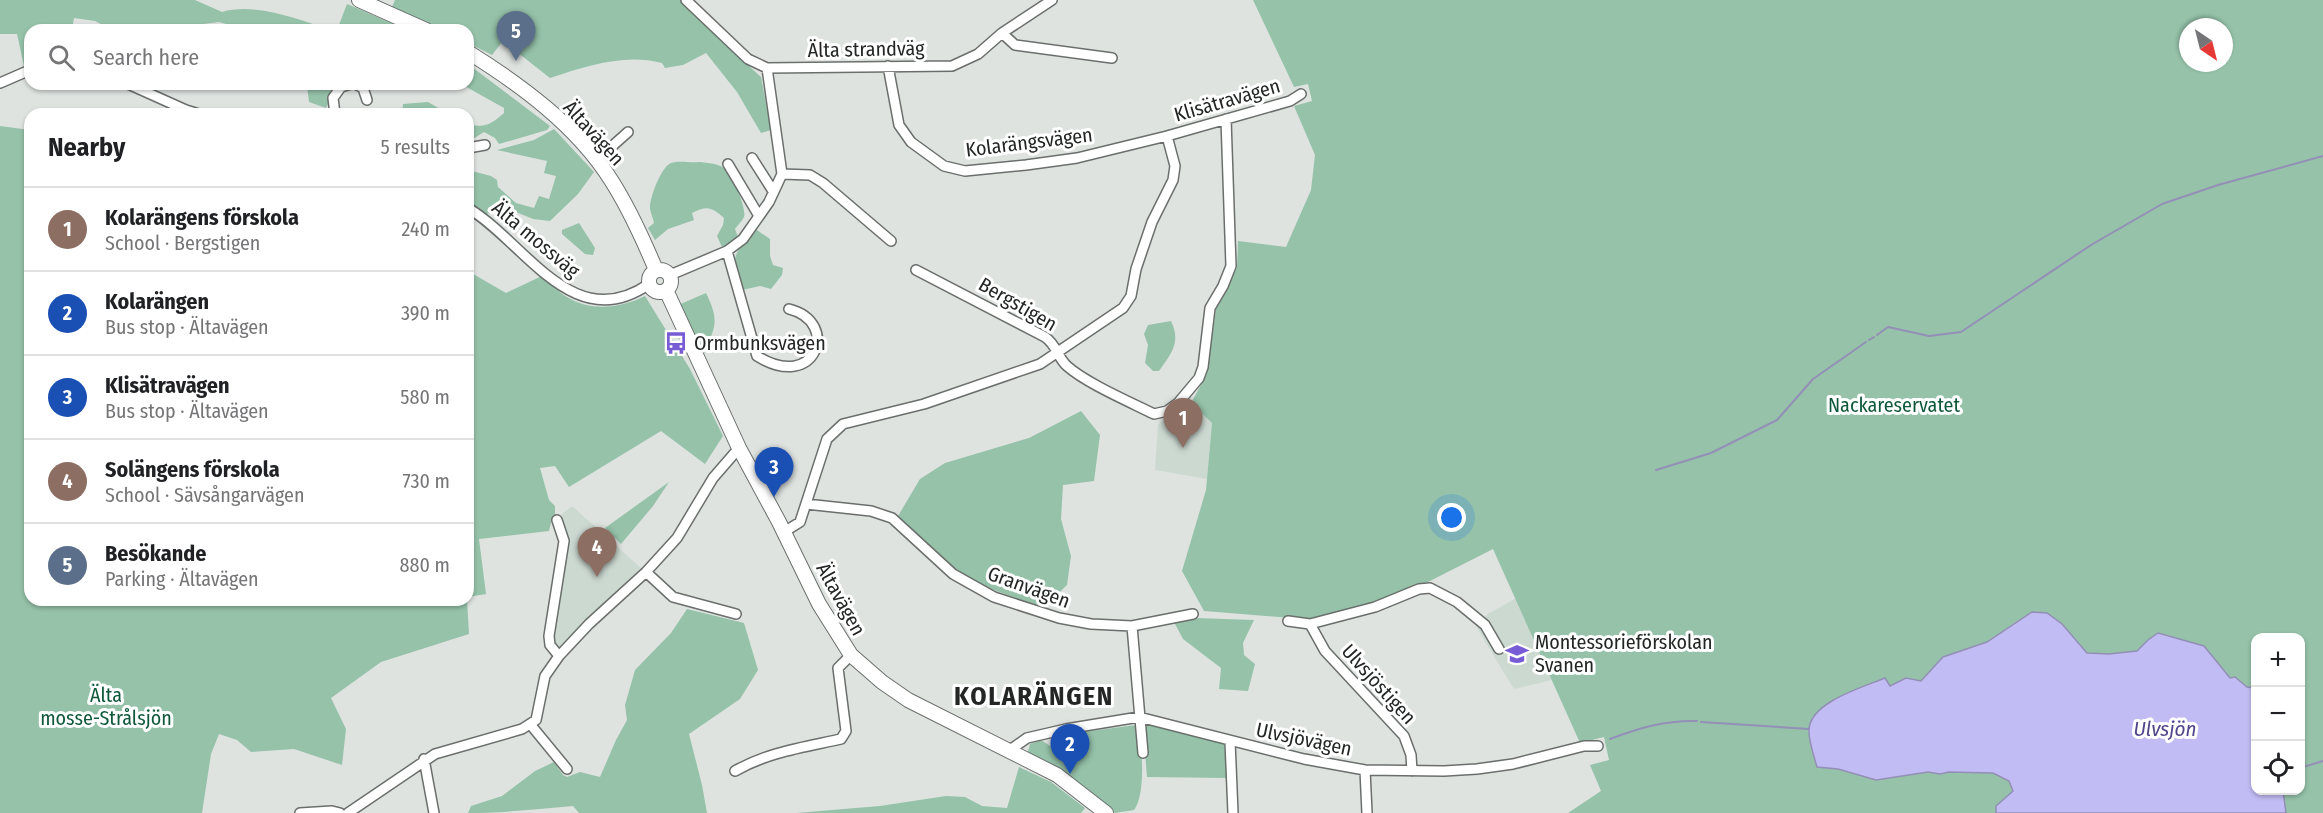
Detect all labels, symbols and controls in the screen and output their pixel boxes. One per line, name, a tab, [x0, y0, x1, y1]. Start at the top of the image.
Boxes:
pin: 5	[496, 11, 536, 61]
north arrow	[2179, 18, 2233, 72]
search box	[24, 24, 474, 90]
street label: Älta strandväg	[807, 36, 925, 62]
icon: search	[45, 41, 78, 74]
text: Search here	[93, 44, 199, 71]
street label: Klisätravägen	[1171, 73, 1283, 127]
street label: Ältavägen	[559, 95, 629, 171]
street label: Kolarängsvägen	[964, 122, 1094, 162]
text: Nearby	[48, 132, 125, 163]
text: 5 results	[380, 135, 450, 159]
street label: Älta mossväg	[487, 195, 585, 283]
text: Kolarängens förskola	[105, 204, 299, 231]
text: 1	[63, 217, 72, 241]
text: 240 m	[401, 217, 450, 241]
text: School · Bergstigen	[105, 231, 260, 255]
street label: Bergstigen	[975, 272, 1061, 336]
text: Kolarängen	[105, 288, 209, 315]
text: 2	[63, 301, 72, 325]
text: 390 m	[401, 301, 450, 325]
text: Bus stop · Ältavägen	[105, 315, 269, 339]
bus stop icon: Ormbunksvägen	[663, 330, 689, 356]
place label: Ormbunksvägen	[694, 331, 826, 355]
text: Klisätravägen	[105, 372, 229, 399]
text: 3	[63, 385, 72, 409]
text: 580 m	[400, 385, 450, 409]
park label: Nackareservatet	[1828, 393, 1961, 417]
pin: 1	[1164, 398, 1202, 448]
text: Bus stop · Ältavägen	[105, 399, 269, 423]
pin: 3	[754, 448, 794, 497]
text: Solängens förskola	[105, 456, 280, 483]
text: 4	[62, 469, 73, 493]
text: 730 m	[403, 469, 450, 493]
text: School · Sävsångarvägen	[105, 483, 304, 507]
your location	[1437, 503, 1466, 532]
pin: 4	[578, 528, 616, 577]
text: Besökande	[105, 540, 206, 567]
text: 5	[63, 553, 72, 577]
text: 880 m	[400, 553, 450, 577]
street label: Ältavägen	[811, 558, 871, 640]
street label: Granvägen	[985, 561, 1073, 613]
text: Parking · Ältavägen	[105, 567, 259, 591]
place label: Montessorieförskolan Svanen	[1535, 630, 1713, 677]
map controls	[2251, 633, 2305, 795]
button: +	[2251, 633, 2305, 687]
street label: Ulvsjöstigen	[1337, 639, 1421, 729]
school or university icon: Montessorieförskolan Svanen	[1504, 641, 1530, 667]
district label: KOLARÄNGEN	[954, 681, 1114, 712]
park label: Älta mosse-Strålsjön	[40, 683, 172, 730]
button: −	[2251, 687, 2305, 741]
water label: Ulvsjön	[2134, 716, 2196, 742]
street label: Ulvsjövägen	[1254, 717, 1354, 761]
pin: 2	[1050, 724, 1090, 774]
button: locate	[2251, 741, 2305, 795]

